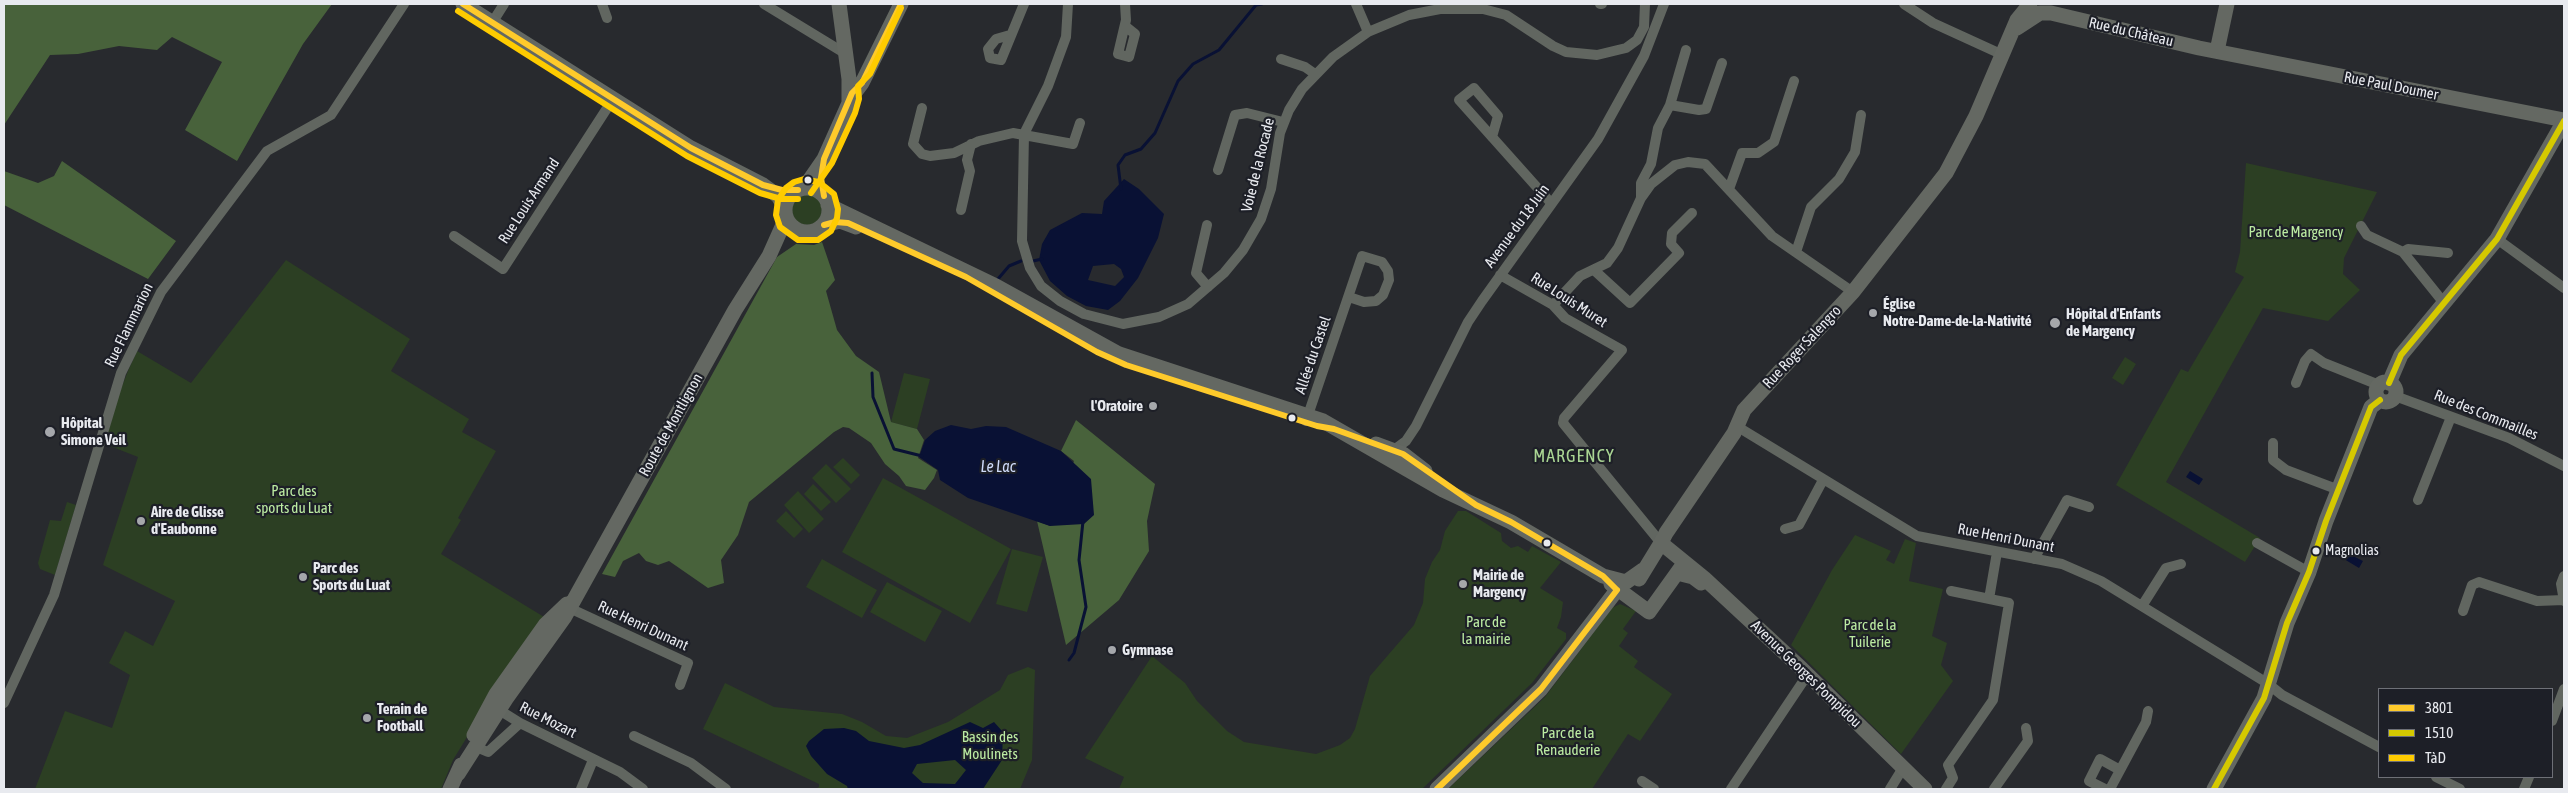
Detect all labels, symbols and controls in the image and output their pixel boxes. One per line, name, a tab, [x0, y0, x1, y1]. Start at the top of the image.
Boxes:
street label: Rue du Château	[2087, 14, 2175, 50]
street label: Rue Paul Doumer	[2342, 68, 2440, 104]
street label: Voie de la Rocade	[1238, 116, 1278, 214]
street label: Rue Louis Armand	[495, 155, 563, 247]
unlabelled marker	[803, 175, 813, 185]
street label: Avenue du 18 Juin	[1481, 181, 1553, 271]
park label: Parc de Margency	[2249, 223, 2343, 241]
street label: Rue Louis Muret	[1527, 269, 1611, 331]
street label: Rue Flammarion	[101, 280, 157, 370]
place label: Église Notre-Dame-de-la-Nativité	[1883, 295, 2032, 330]
street label: Rue Roger Salengro	[1759, 302, 1845, 392]
place label: Hôpital d'Enfants de Margency	[2066, 305, 2161, 340]
marker: Église Notre-Dame-de-la-Nativité	[1867, 307, 1879, 319]
street label: Allée du Castel	[1291, 314, 1335, 396]
marker: Hôpital d'Enfants de Margency	[2048, 316, 2062, 330]
street label: Route de Montlignon	[635, 370, 707, 480]
street label: Rue des Commailles	[2431, 386, 2541, 444]
place label: l'Oratoire	[1091, 397, 1143, 415]
marker: l'Oratoire	[1147, 400, 1159, 412]
unlabelled marker	[1287, 413, 1297, 423]
place label: Hôpital Simone Veil	[61, 414, 126, 449]
marker: Hôpital Simone Veil	[43, 425, 57, 439]
district label: MARGENCY	[1532, 445, 1616, 467]
water label: Le Lac	[980, 457, 1016, 477]
park label: Parc des sports du Luat	[256, 482, 332, 517]
place label: Aire de Glisse d'Eaubonne	[151, 503, 224, 538]
marker: Aire de Glisse d'Eaubonne	[135, 515, 147, 527]
street label: Rue Henri Dunant	[1956, 520, 2056, 556]
unlabelled marker	[1542, 538, 1552, 548]
place label: Magnolias	[2325, 543, 2379, 559]
marker: Magnolias	[2311, 546, 2321, 556]
place label: Parc des Sports du Luat	[313, 559, 390, 594]
place label: Mairie de Margency	[1473, 566, 1526, 601]
marker: Parc des Sports du Luat	[297, 571, 309, 583]
marker: Mairie de Margency	[1457, 578, 1469, 590]
street label: Rue Henri Dunant	[595, 597, 691, 655]
park label: Parc de la mairie	[1462, 613, 1510, 648]
park label: Parc de la Tuilerie	[1844, 616, 1896, 651]
street label: Avenue Georges Pompidou	[1747, 617, 1865, 731]
place label: Gymnase	[1122, 641, 1173, 659]
marker: Gymnase	[1106, 644, 1118, 656]
legend	[2378, 688, 2553, 778]
street label: Rue Mozart	[517, 698, 579, 742]
text: 3801	[2425, 699, 2453, 716]
place label: Terain de Football	[377, 700, 427, 735]
marker: Terain de Football	[361, 712, 373, 724]
park label: Parc de la Renauderie	[1536, 724, 1600, 759]
text: 1510	[2425, 724, 2453, 741]
park label: Bassin des Moulinets	[962, 728, 1018, 763]
text: TàD	[2425, 749, 2446, 766]

